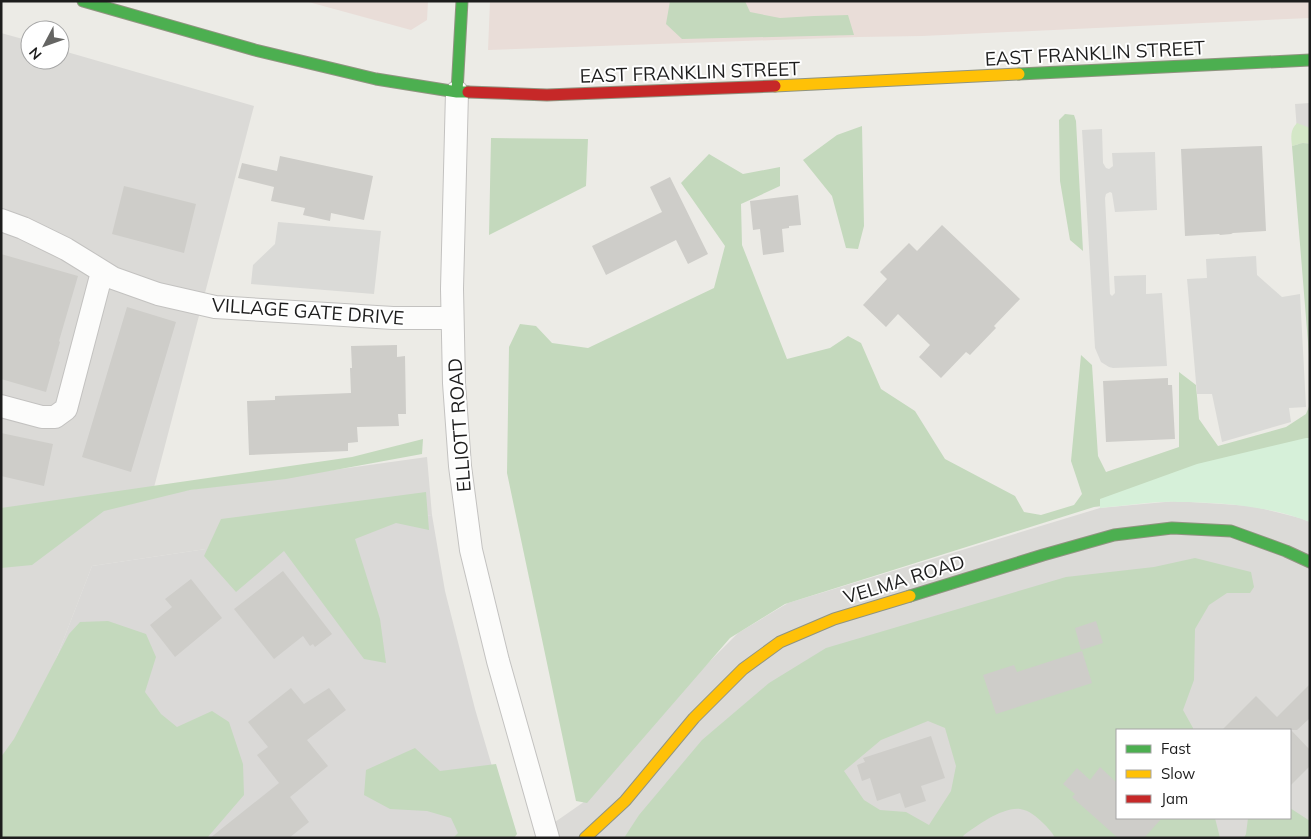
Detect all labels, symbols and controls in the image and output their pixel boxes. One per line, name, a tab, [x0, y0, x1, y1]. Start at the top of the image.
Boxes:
north arrow	[20, 20, 70, 70]
street label: EAST FRANKLIN STREET	[984, 35, 1206, 71]
text: N	[25, 44, 45, 63]
street label: EAST FRANKLIN STREET	[579, 56, 801, 88]
street label: VILLAGE GATE DRIVE	[211, 292, 405, 330]
street label: ELLIOTT ROAD	[442, 357, 476, 493]
street label: VELMA ROAD	[840, 549, 968, 609]
legend	[1116, 729, 1291, 819]
text: Fast	[1161, 739, 1191, 758]
text: Slow	[1161, 764, 1195, 783]
text: Jam	[1161, 789, 1188, 808]

